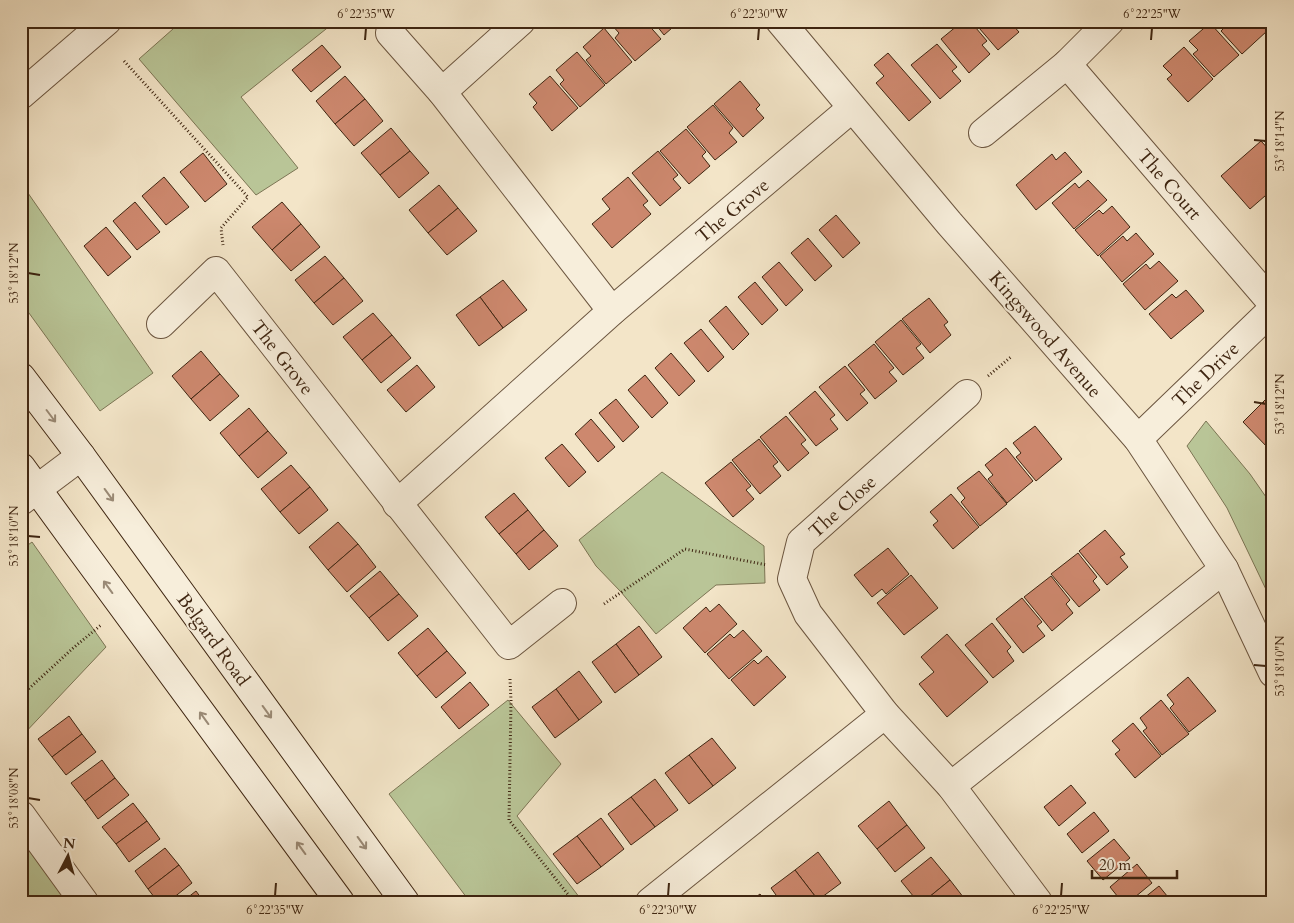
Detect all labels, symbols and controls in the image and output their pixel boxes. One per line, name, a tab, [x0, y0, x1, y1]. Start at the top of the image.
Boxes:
text: 6°22'35"W	[337, 6, 396, 22]
text: 6°22'30"W	[730, 6, 789, 22]
text: 6°22'25"W	[1123, 6, 1182, 22]
text: 53°18'14"N	[1272, 110, 1288, 171]
street label: The Court	[1131, 144, 1207, 226]
street label: The Grove	[690, 172, 775, 249]
text: 53°18'12"N	[6, 242, 22, 303]
street label: Kingswood Avenue	[983, 266, 1108, 404]
street label: The Grove	[245, 315, 320, 401]
street label: The Drive	[1166, 336, 1245, 413]
text: 53°18'12"N	[1272, 373, 1288, 434]
one-way arrow	[45, 409, 56, 422]
street label: The Close	[803, 469, 882, 544]
one-way arrow	[104, 488, 114, 502]
text: 53°18'10"N	[6, 505, 22, 566]
one-way arrow	[103, 580, 113, 594]
street label: Belgard Road	[171, 588, 256, 691]
text: 53°18'10"N	[1272, 635, 1288, 696]
one-way arrow	[261, 705, 272, 718]
one-way arrow	[199, 712, 210, 725]
text: 53°18'08"N	[6, 767, 22, 828]
north arrow	[42, 830, 92, 880]
text: N	[62, 833, 76, 854]
one-way arrow	[357, 836, 367, 850]
one-way arrow	[296, 841, 306, 855]
scale bar	[1092, 848, 1176, 880]
text: 20 m	[1099, 855, 1131, 875]
text: 6°22'35"W	[246, 902, 305, 918]
text: 6°22'30"W	[639, 902, 698, 918]
text: 6°22'25"W	[1032, 902, 1091, 918]

